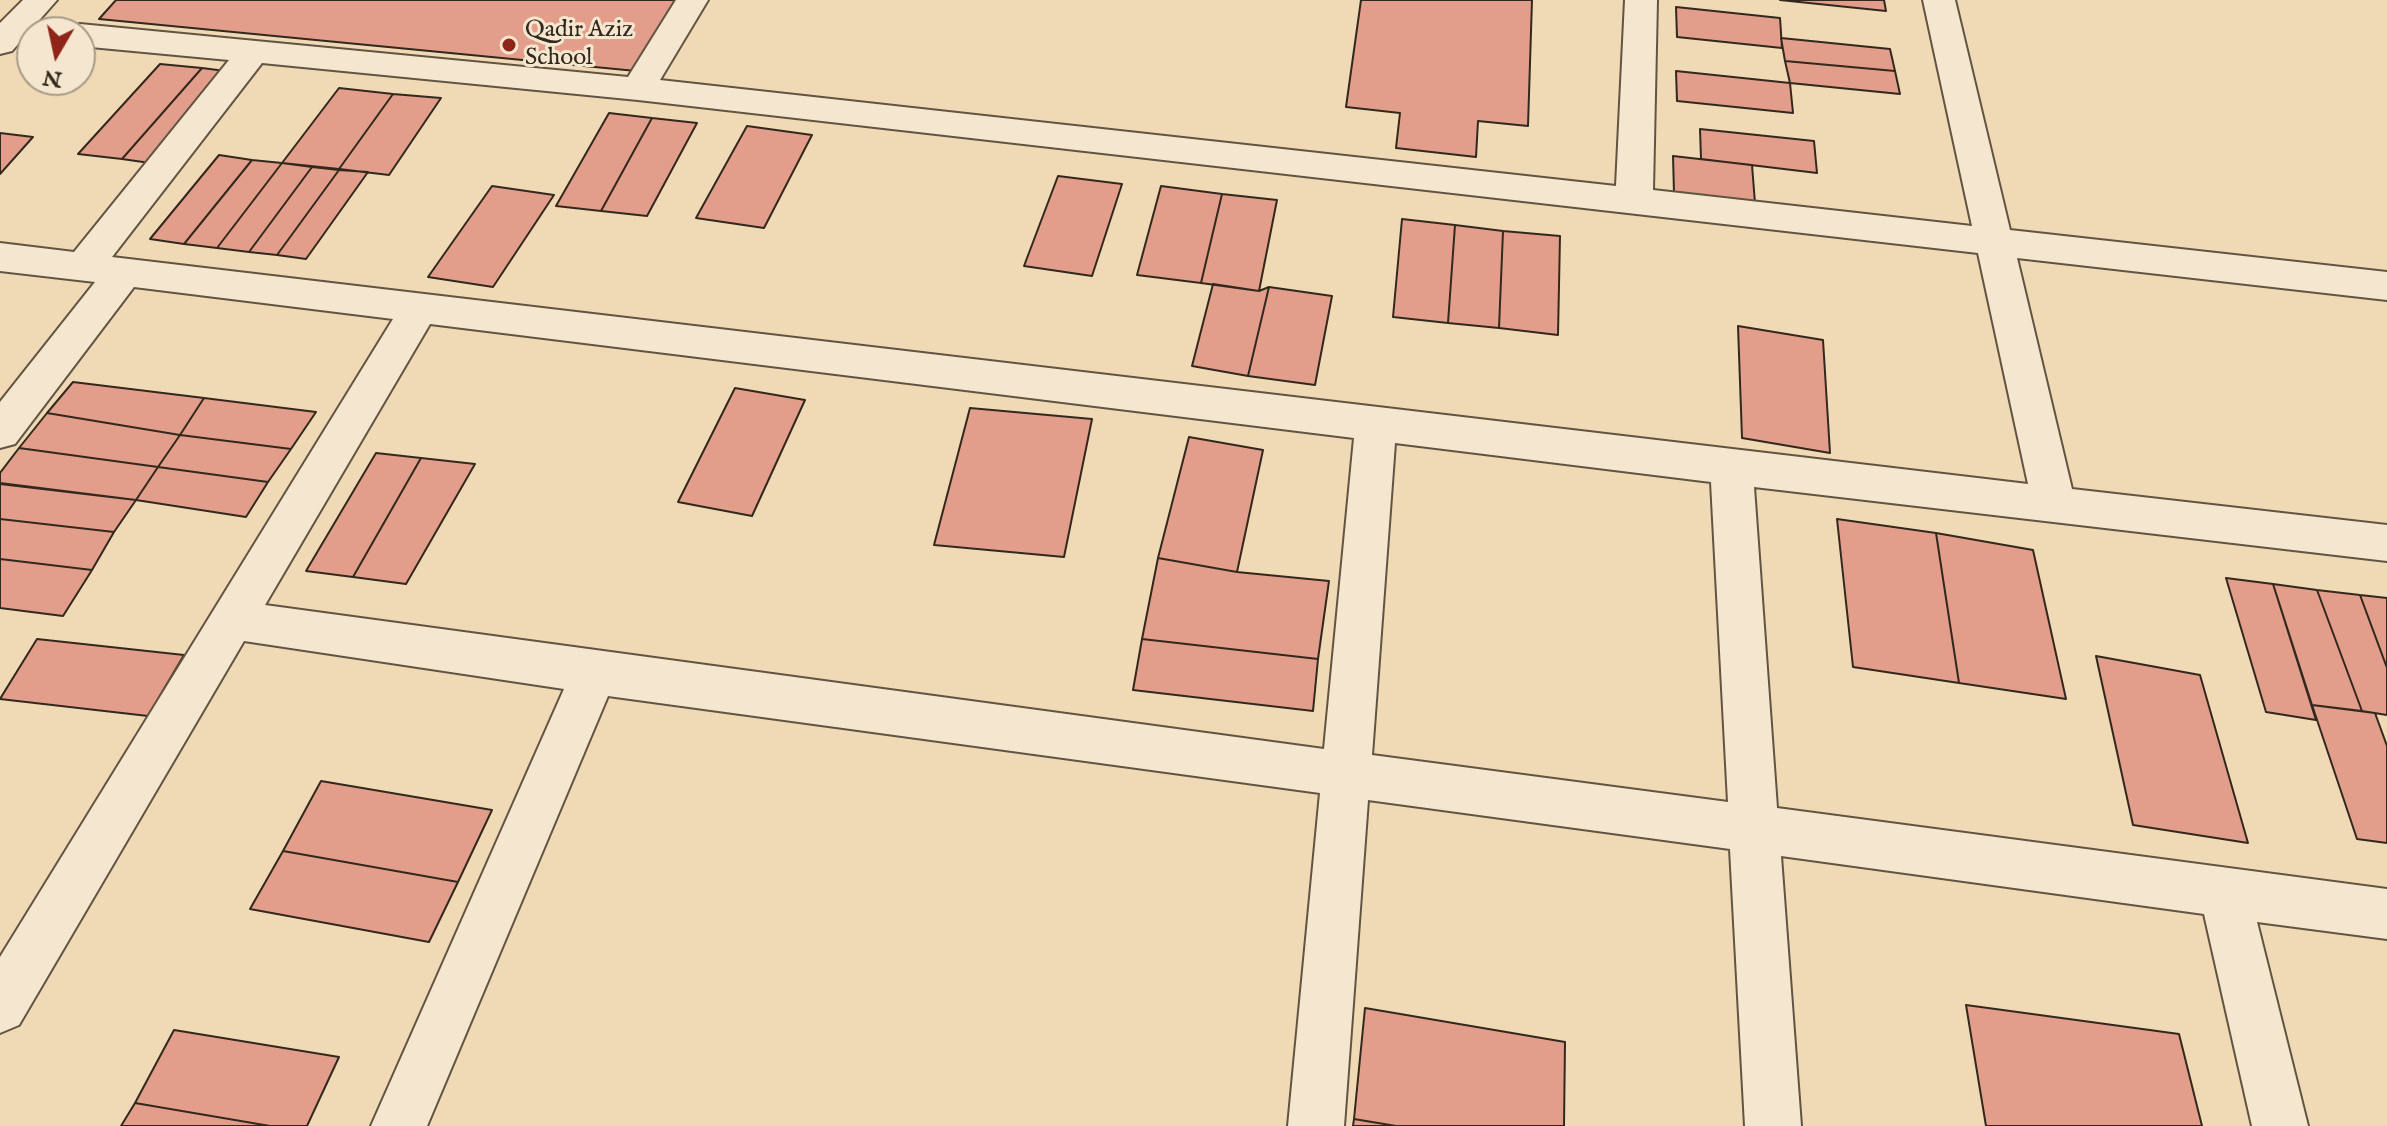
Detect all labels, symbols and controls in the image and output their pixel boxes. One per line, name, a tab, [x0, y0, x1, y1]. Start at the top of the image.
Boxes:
north arrow	[16, 16, 96, 96]
place label: Qadir Aziz School	[525, 17, 633, 73]
marker: Qadir Aziz School	[500, 36, 518, 54]
text: N	[41, 62, 64, 93]

